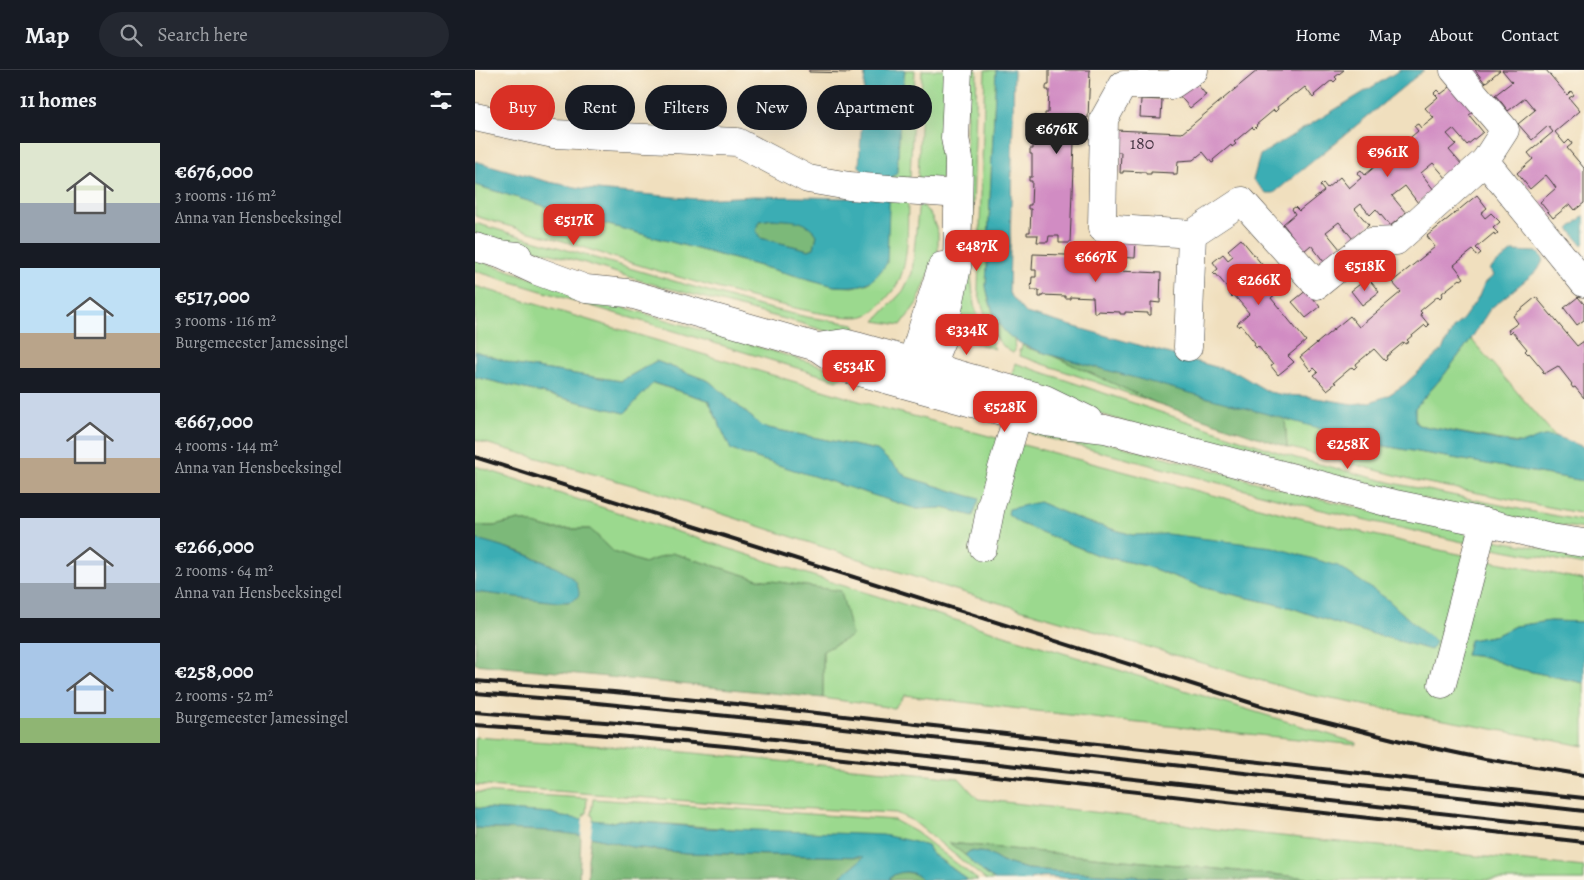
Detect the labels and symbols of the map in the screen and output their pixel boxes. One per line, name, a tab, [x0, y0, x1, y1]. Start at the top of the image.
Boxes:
pin: €676K	[1022, 112, 1092, 155]
house number: 180	[1130, 131, 1154, 155]
pin: €961K	[1353, 136, 1423, 178]
pin: €517K	[539, 204, 609, 246]
pin: €487K	[942, 230, 1012, 272]
pin: €667K	[1061, 240, 1131, 283]
pin: €518K	[1330, 250, 1400, 292]
pin: €266K	[1224, 264, 1294, 306]
pin: €334K	[932, 314, 1002, 356]
pin: €534K	[819, 350, 889, 392]
pin: €528K	[970, 390, 1040, 433]
pin: €258K	[1313, 428, 1383, 470]

